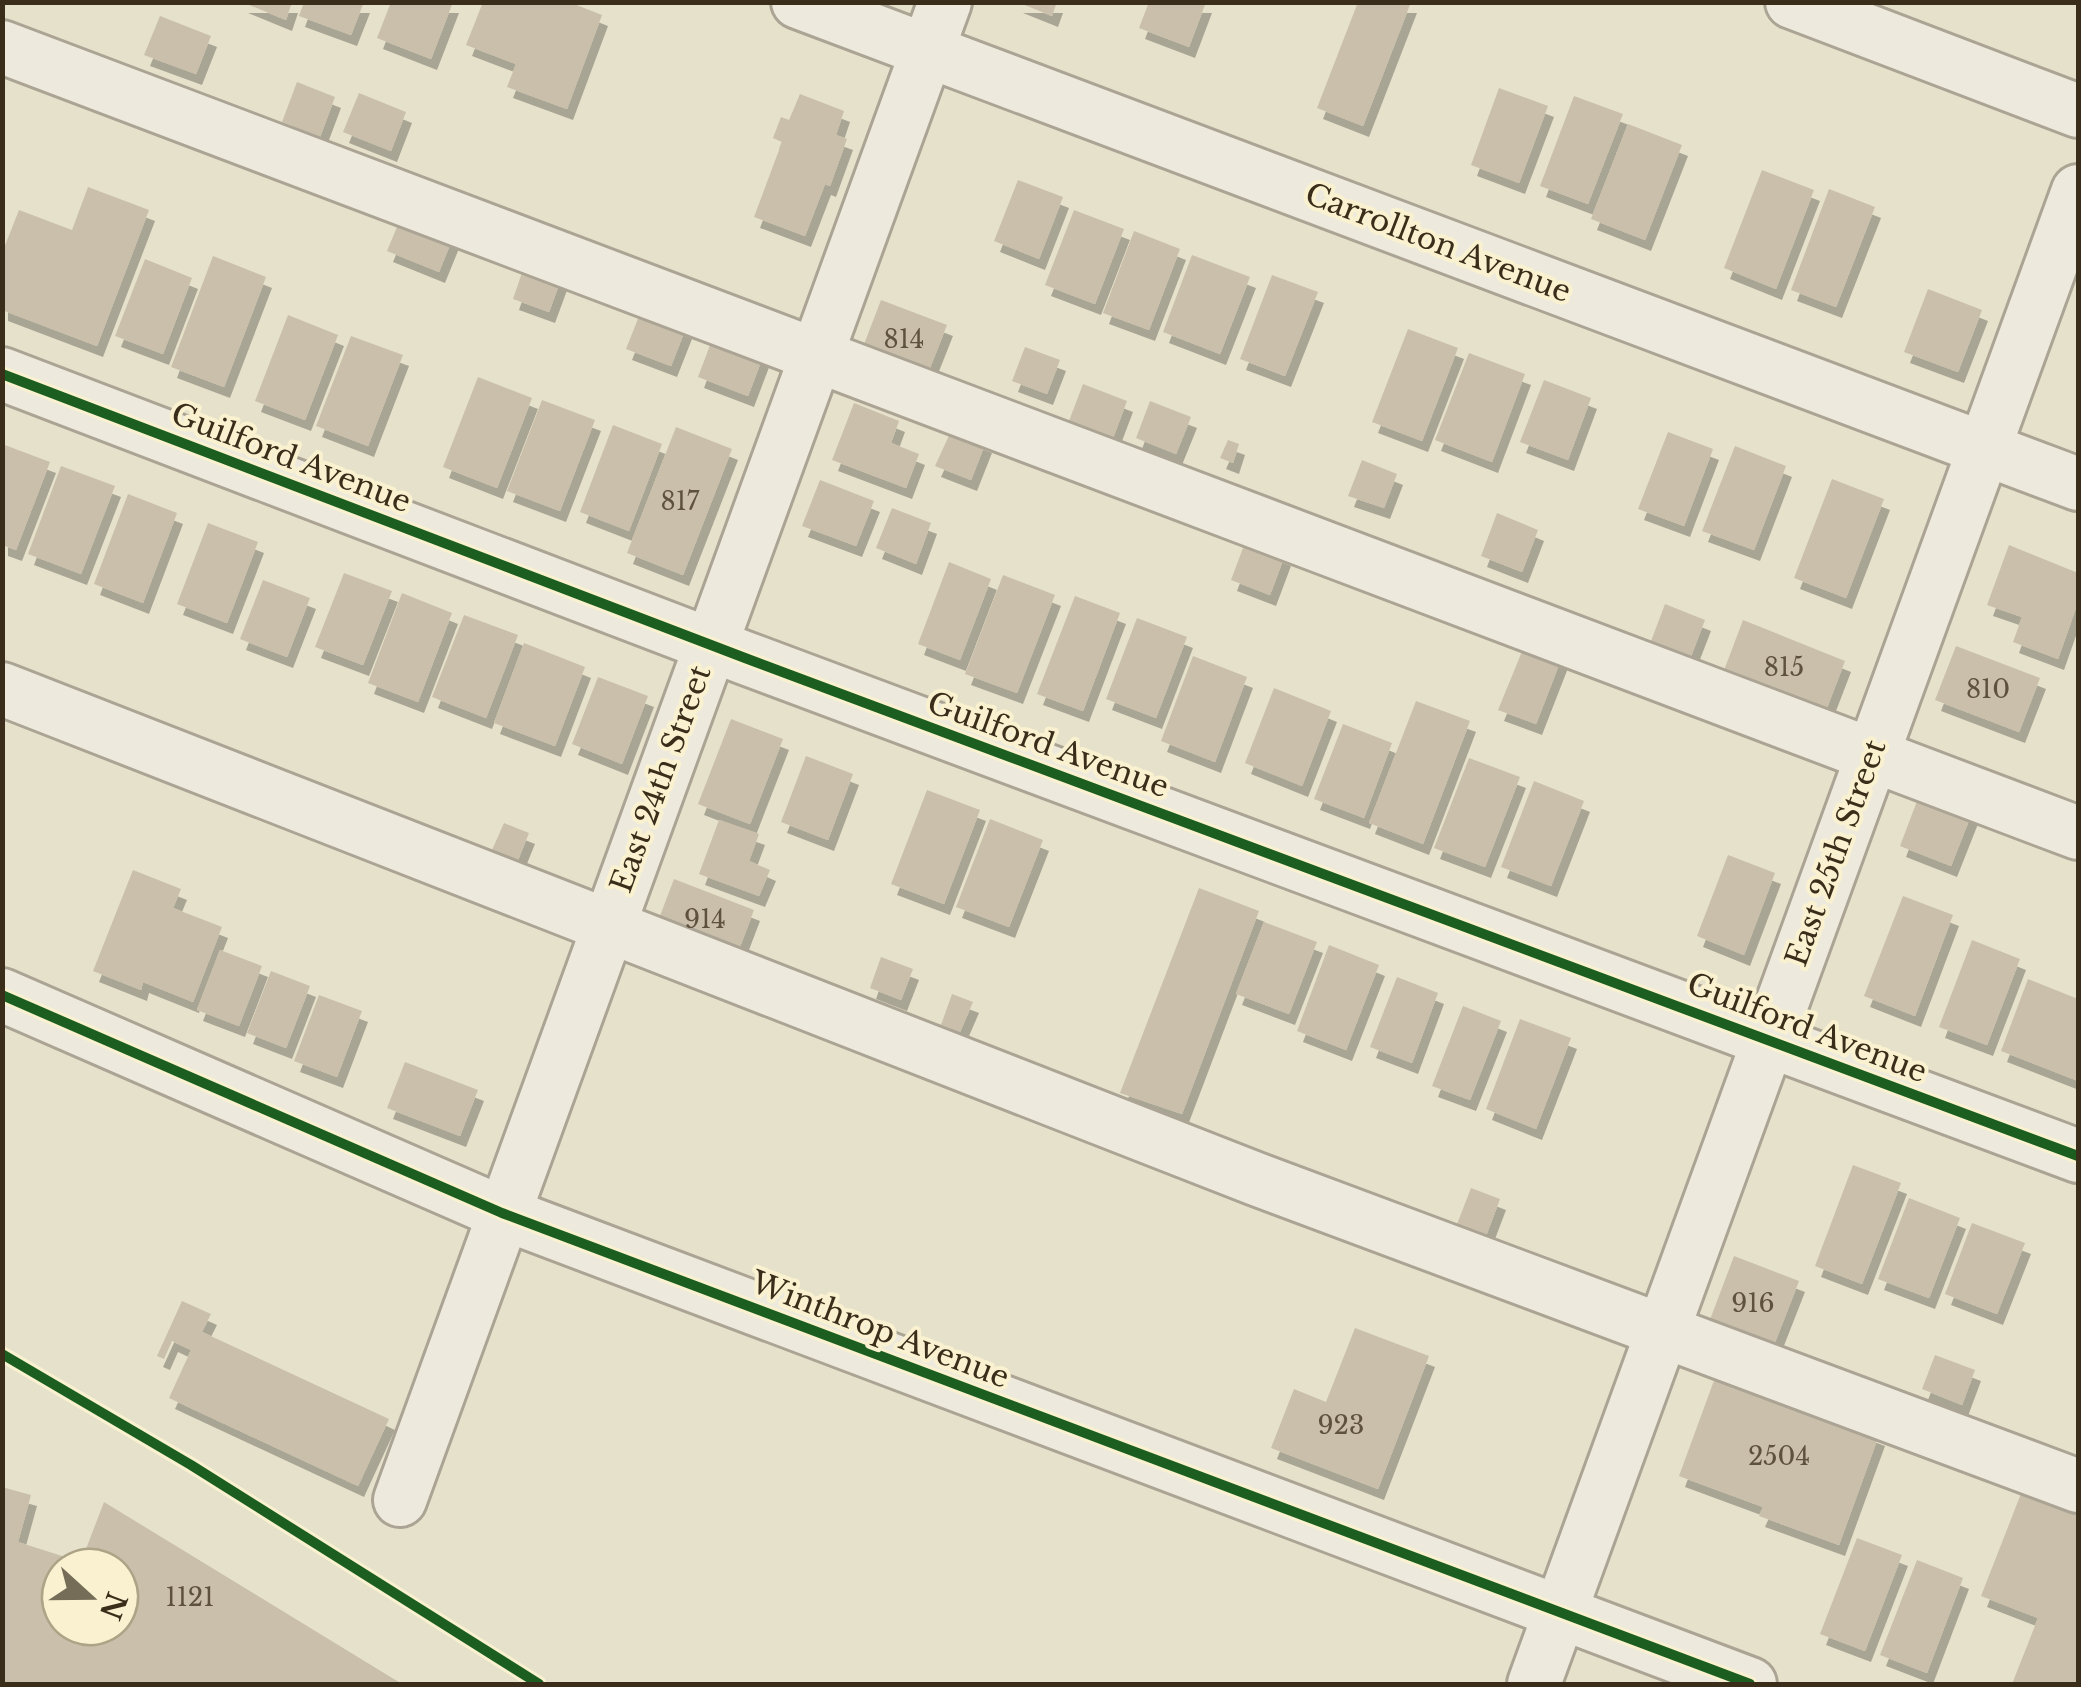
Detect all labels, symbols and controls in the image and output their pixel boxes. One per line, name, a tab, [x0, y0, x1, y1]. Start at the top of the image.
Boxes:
street label: Carrollton Avenue	[1300, 175, 1576, 310]
house number: 814	[884, 324, 924, 355]
street label: Guilford Avenue	[166, 395, 416, 520]
house number: 817	[661, 486, 700, 517]
house number: 815	[1764, 652, 1804, 683]
street label: East 24th Street	[602, 660, 719, 897]
house number: 810	[1966, 674, 2010, 705]
street label: Guilford Avenue	[923, 684, 1174, 805]
street label: East 25th Street	[1777, 734, 1894, 971]
house number: 914	[684, 904, 726, 935]
street label: Guilford Avenue	[1682, 965, 1932, 1090]
street label: Winthrop Avenue	[745, 1263, 1014, 1396]
house number: 916	[1731, 1288, 1775, 1319]
house number: 923	[1318, 1410, 1364, 1441]
house number: 2504	[1748, 1441, 1810, 1472]
north arrow	[40, 1547, 140, 1647]
house number: 1121	[166, 1582, 214, 1613]
text: N	[92, 1587, 134, 1624]

